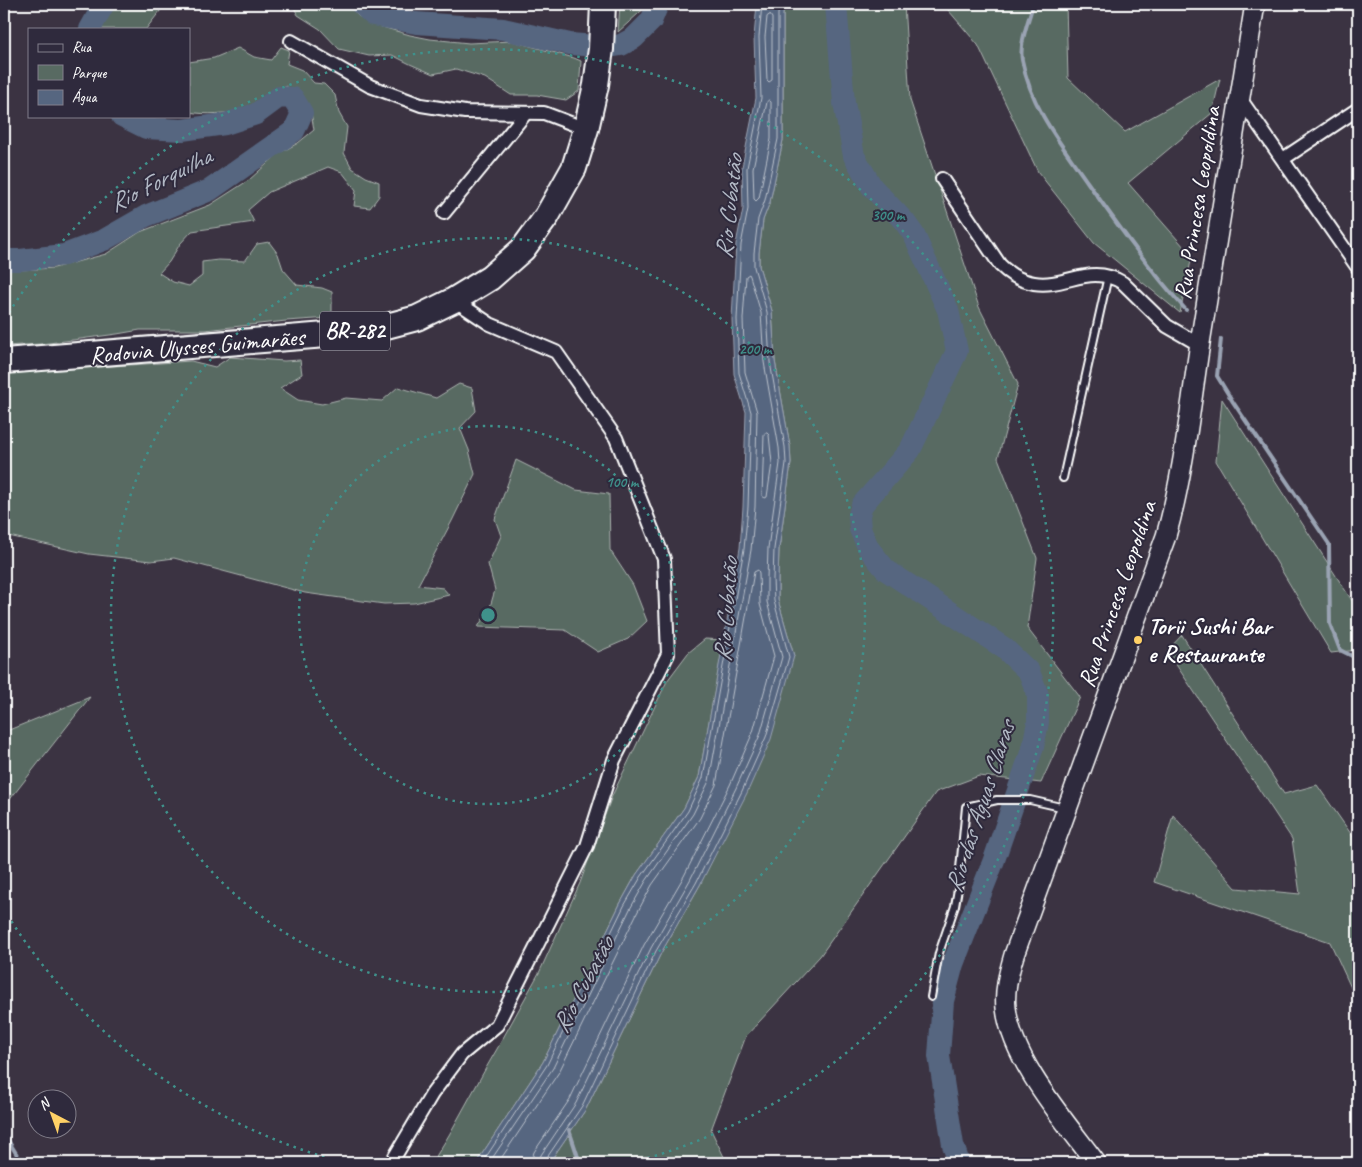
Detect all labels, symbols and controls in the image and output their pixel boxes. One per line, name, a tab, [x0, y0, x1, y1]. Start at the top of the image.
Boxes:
legend	[28, 28, 190, 118]
text: Rua	[72, 38, 92, 57]
text: Parque	[72, 64, 108, 83]
text: Água	[72, 88, 97, 107]
street label: Rua Princesa Leopoldina	[1167, 103, 1227, 302]
water label: Rio Forquilha	[103, 139, 219, 219]
water label: Rio Cubatão	[708, 151, 751, 260]
text: 300 m	[872, 206, 906, 225]
road number: BR-282	[320, 312, 390, 351]
street label: Rodovia Ulysses Guimarães	[89, 321, 308, 370]
text: 200 m	[739, 340, 773, 359]
text: 100 m	[606, 473, 640, 492]
street label: Rua Princesa Leopoldina	[1071, 496, 1163, 691]
water label: Rio Cubatão	[706, 554, 746, 663]
centre of rings	[479, 606, 497, 624]
place label: Torii Sushi Bar e Restaurante	[1148, 611, 1274, 669]
marker: Torii Sushi Bar e Restaurante	[1132, 634, 1144, 646]
water label: Rio das Águas Claras	[937, 713, 1024, 896]
water label: Rio Cubatão	[544, 929, 623, 1038]
north arrow	[28, 1090, 78, 1140]
text: N	[35, 1094, 54, 1114]

